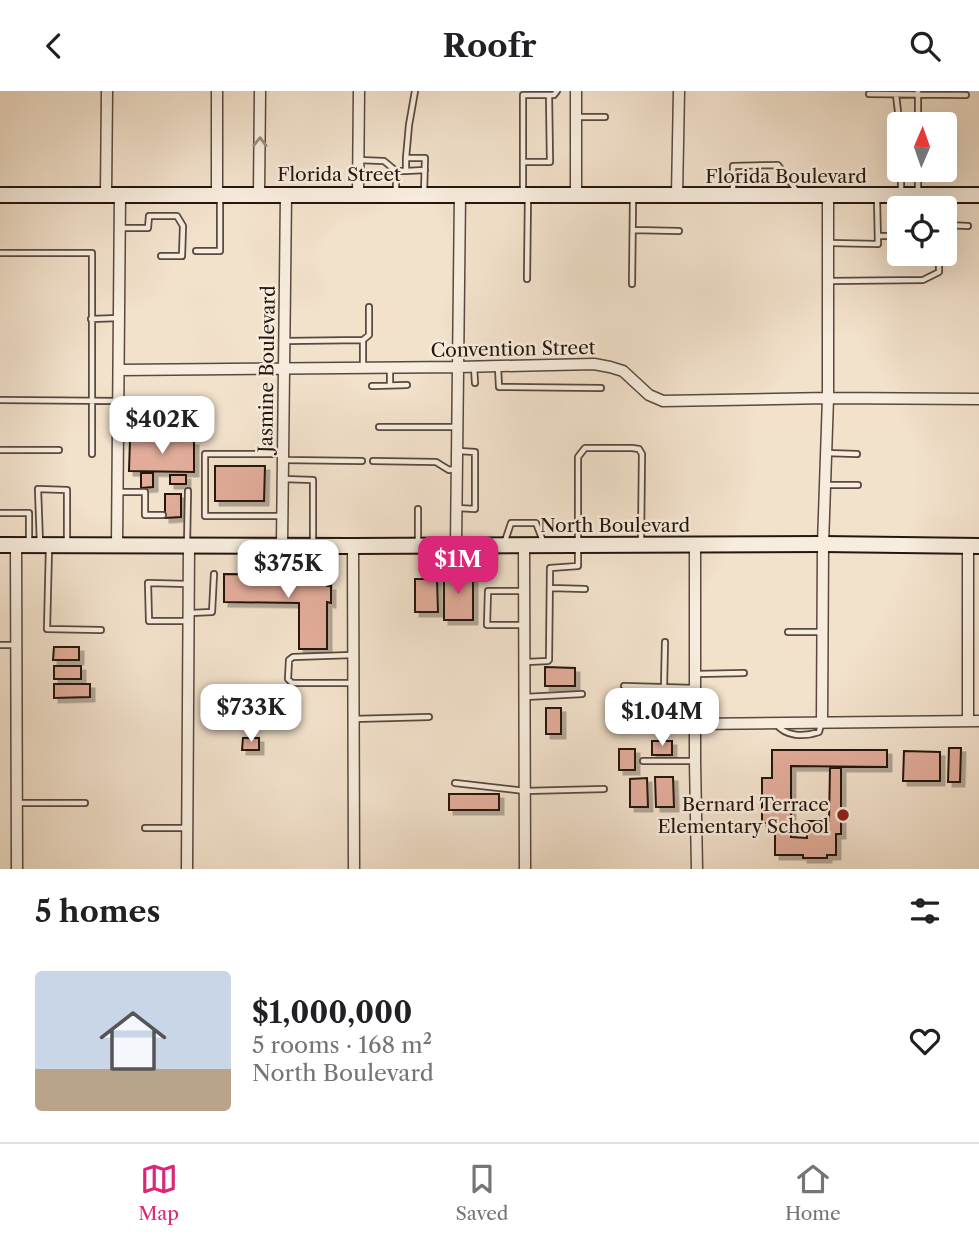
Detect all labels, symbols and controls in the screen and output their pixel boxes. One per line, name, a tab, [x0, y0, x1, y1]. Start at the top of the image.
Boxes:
text: Roofr	[443, 26, 536, 65]
icon: back	[35, 27, 73, 65]
icon: search	[906, 27, 944, 65]
north arrow	[887, 112, 957, 182]
map controls	[887, 112, 957, 266]
one-way arrow	[252, 137, 267, 148]
street label: Florida Street	[277, 163, 401, 186]
street label: Florida Boulevard	[705, 165, 867, 188]
button: locate	[887, 196, 957, 266]
street label: Jasmine Boulevard	[254, 285, 280, 456]
street label: Convention Street	[430, 336, 596, 362]
pin: $402K	[113, 397, 211, 456]
text: $402K	[125, 405, 199, 433]
street label: North Boulevard	[540, 514, 691, 537]
pin: $1M	[424, 537, 492, 596]
pin: $375K	[239, 540, 337, 600]
text: $1M	[434, 545, 482, 573]
text: $375K	[254, 549, 322, 577]
pin: $733K	[202, 685, 300, 744]
pin: $1.04M	[605, 689, 719, 748]
text: $733K	[216, 693, 286, 721]
text: $1.04M	[621, 697, 703, 725]
place label: Bernard Terrace Elementary School	[657, 793, 829, 838]
marker: Bernard Terrace Elementary School	[835, 807, 851, 823]
icon: filters	[906, 892, 944, 930]
text: 5 homes	[35, 893, 160, 930]
text: $1,000,000	[252, 994, 412, 1031]
icon: home	[91, 999, 175, 1083]
icon: heart	[906, 1022, 944, 1060]
text: 5 rooms · 168 m²	[252, 1031, 432, 1059]
text: North Boulevard	[252, 1059, 434, 1087]
tab: Map	[138, 1160, 179, 1225]
tab: Saved	[456, 1160, 508, 1225]
tab: Home	[785, 1160, 841, 1225]

